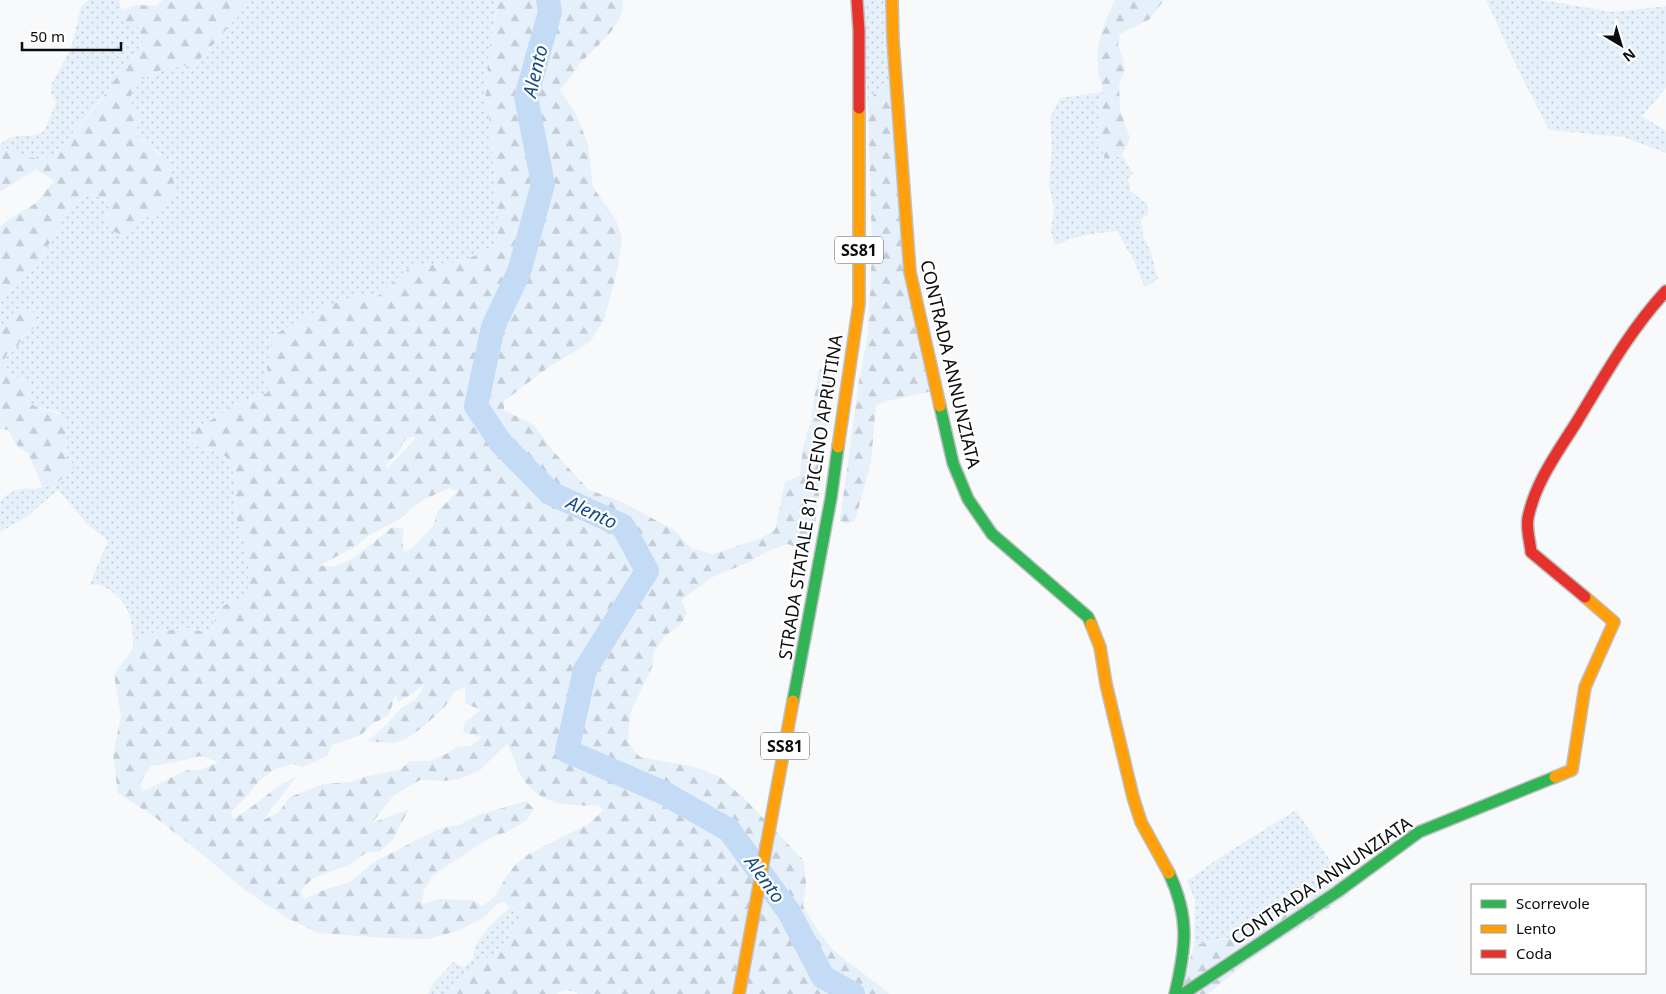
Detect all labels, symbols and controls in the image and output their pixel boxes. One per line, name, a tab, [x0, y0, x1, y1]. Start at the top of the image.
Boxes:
scale bar	[22, 20, 121, 52]
north arrow	[1596, 20, 1646, 70]
text: 50 m	[30, 26, 65, 46]
water label: Alento	[516, 42, 554, 102]
text: N	[1619, 45, 1640, 67]
road number: SS81	[835, 236, 883, 264]
street label: CONTRADA ANNUNZIATA	[915, 258, 987, 471]
street label: STRADA STATALE 81 PICENO APRUTINA	[772, 332, 848, 661]
water label: Alento	[561, 488, 622, 535]
road number: SS81	[761, 732, 809, 759]
street label: CONTRADA ANNUNZIATA	[1226, 810, 1416, 950]
water label: Alento	[738, 848, 791, 908]
legend	[1471, 884, 1646, 974]
text: Scorrevole	[1516, 893, 1590, 913]
text: Lento	[1516, 918, 1556, 938]
text: Coda	[1516, 943, 1552, 963]

